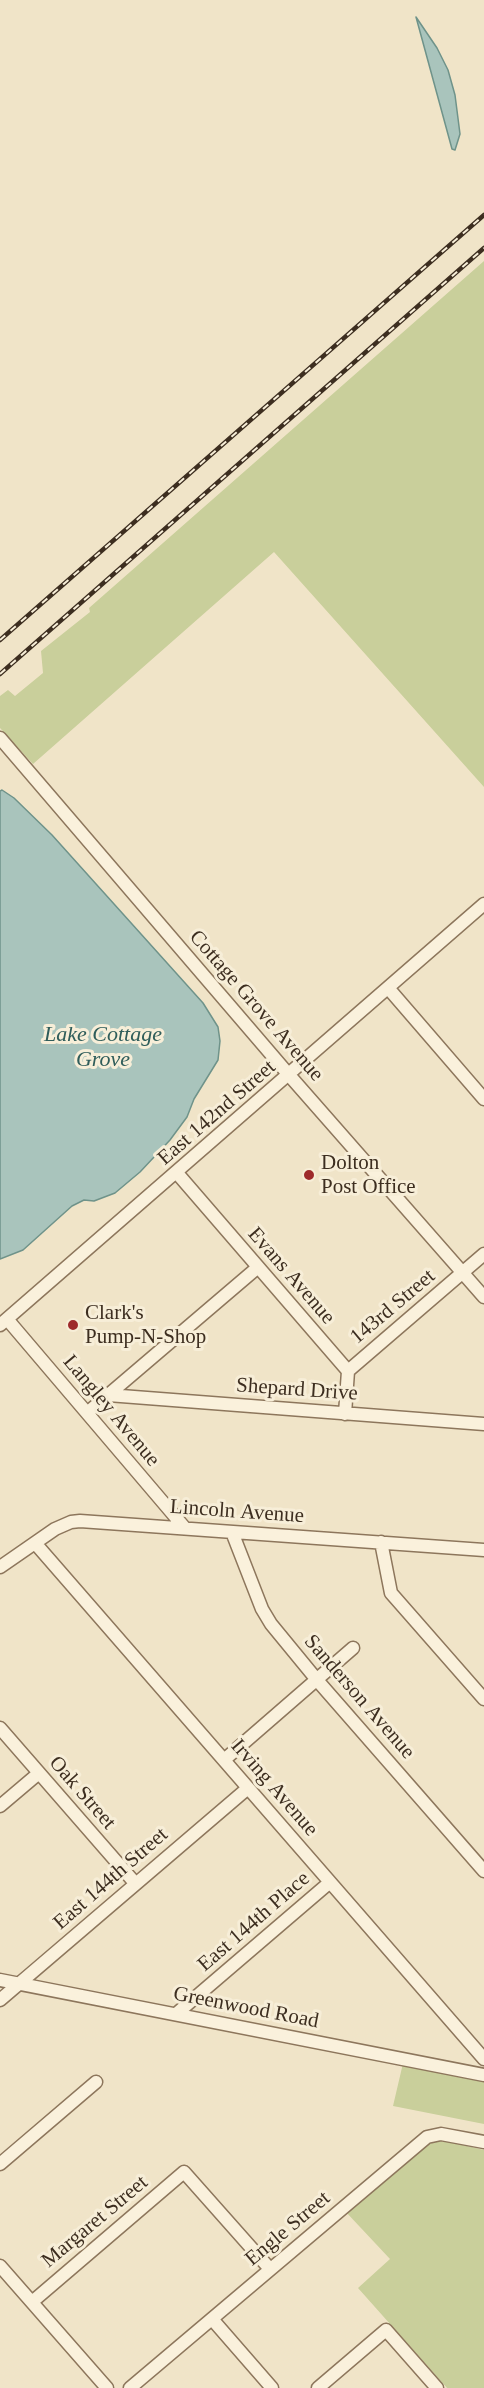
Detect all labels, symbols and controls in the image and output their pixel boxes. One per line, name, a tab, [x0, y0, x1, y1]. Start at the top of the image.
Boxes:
street label: Cottage Grove Avenue	[183, 925, 329, 1087]
water label: Lake Cottage Grove	[44, 1022, 162, 1074]
street label: East 142nd Street	[153, 1055, 281, 1171]
place label: Dolton Post Office	[321, 1150, 416, 1200]
marker: Dolton Post Office	[302, 1168, 316, 1182]
street label: Evans Avenue	[242, 1222, 340, 1330]
street label: 143rd Street	[345, 1264, 441, 1350]
place label: Clark's Pump-N-Shop	[85, 1300, 206, 1350]
marker: Clark's Pump-N-Shop	[66, 1318, 80, 1332]
street label: Langley Avenue	[57, 1350, 165, 1472]
street label: Shepard Drive	[235, 1373, 359, 1407]
street label: Lincoln Avenue	[169, 1495, 305, 1529]
street label: Sanderson Avenue	[298, 1630, 420, 1764]
street label: Irving Avenue	[225, 1734, 323, 1842]
street label: Oak Street	[43, 1751, 121, 1835]
street label: East 144th Street	[49, 1822, 173, 1936]
street label: East 144th Place	[193, 1867, 315, 1977]
street label: Greenwood Road	[171, 1982, 321, 2034]
street label: Margaret Street	[37, 2170, 153, 2274]
street label: Engle Street	[240, 2186, 336, 2272]

